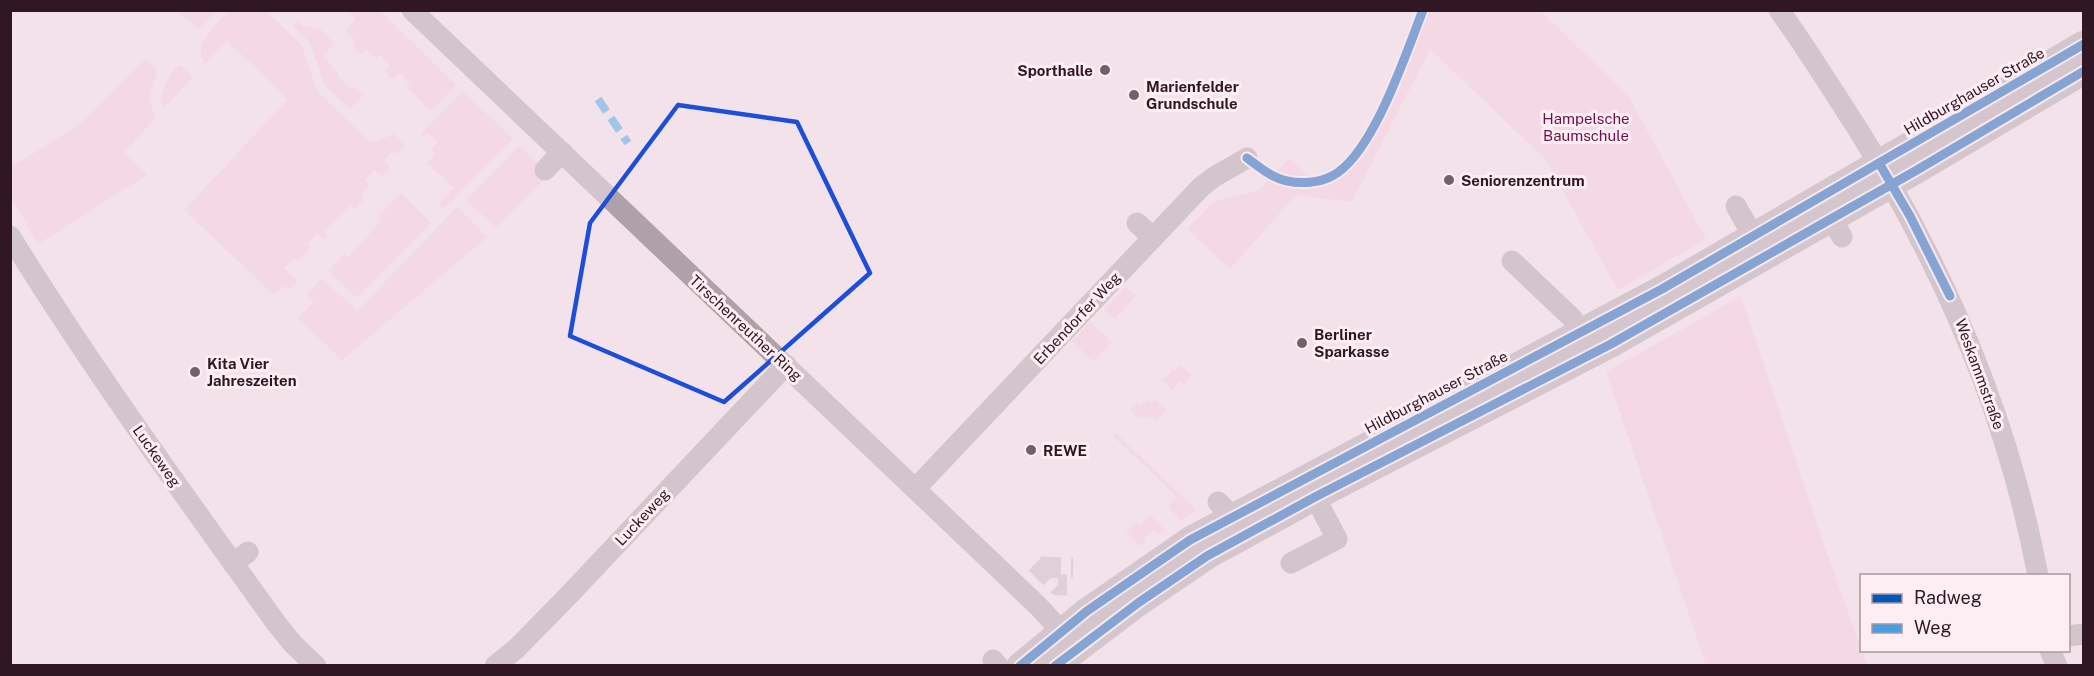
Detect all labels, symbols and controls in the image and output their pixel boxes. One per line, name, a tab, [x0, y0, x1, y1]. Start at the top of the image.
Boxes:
street label: Hildburghauser Straße	[1901, 44, 2047, 138]
place label: Sporthalle	[1017, 62, 1093, 79]
marker: Sporthalle	[1098, 63, 1112, 77]
place label: Marienfelder Grundschule	[1146, 78, 1239, 112]
marker: Marienfelder Grundschule	[1127, 88, 1141, 102]
park label: Hampelsche Baumschule	[1542, 110, 1630, 144]
place label: Seniorenzentrum	[1461, 172, 1585, 189]
marker: Seniorenzentrum	[1442, 173, 1456, 187]
street label: Erbendorfer Weg	[1030, 269, 1124, 367]
street label: Tirschenreuther Ring	[686, 272, 806, 384]
street label: Weskammstraße	[1952, 316, 2008, 432]
place label: Berliner Sparkasse	[1314, 326, 1389, 360]
marker: Berliner Sparkasse	[1295, 336, 1309, 350]
street label: Hildburghauser Straße	[1362, 347, 1510, 437]
place label: Kita Vier Jahreszeiten	[207, 355, 297, 389]
marker: Kita Vier Jahreszeiten	[188, 365, 202, 379]
street label: Luckeweg	[130, 422, 184, 490]
place label: REWE	[1043, 442, 1087, 459]
marker: REWE	[1024, 443, 1038, 457]
street label: Luckeweg	[611, 485, 673, 549]
legend	[1860, 574, 2070, 652]
text: Radweg	[1914, 587, 1982, 608]
text: Weg	[1914, 617, 1952, 638]

